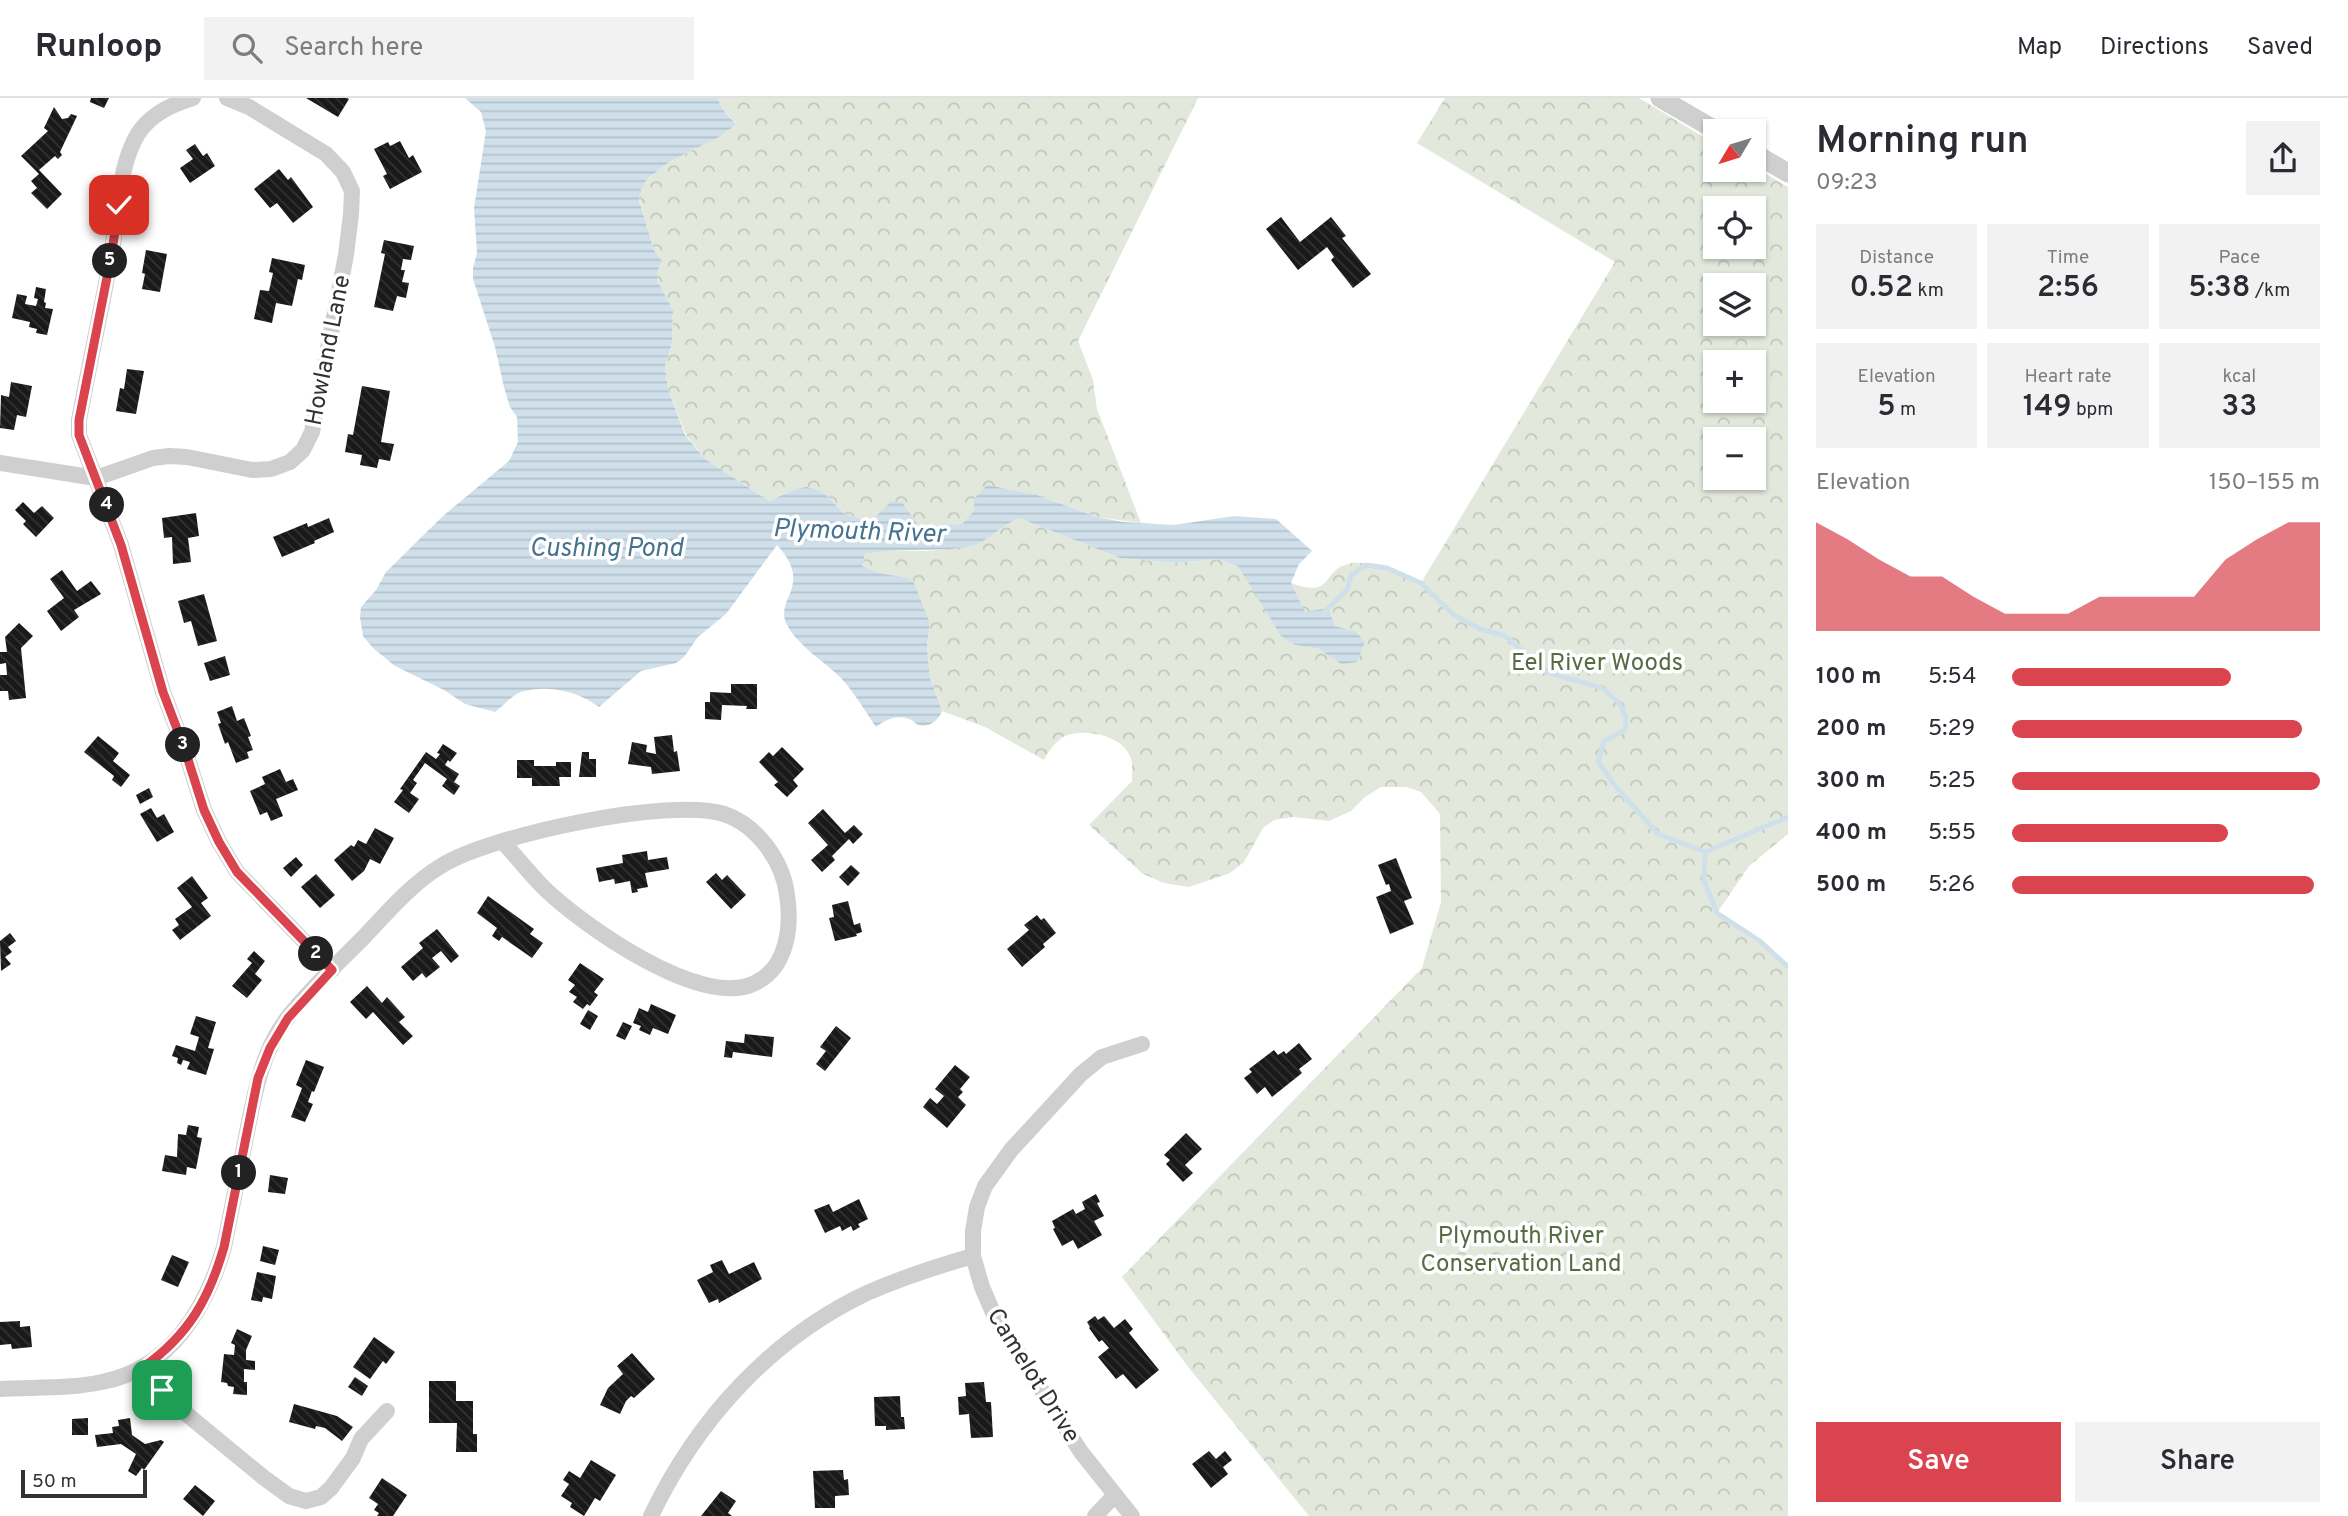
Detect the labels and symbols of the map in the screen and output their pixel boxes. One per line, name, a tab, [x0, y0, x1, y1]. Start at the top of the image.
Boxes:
north arrow	[1703, 119, 1766, 182]
pin	[89, 175, 149, 235]
pin: 5	[92, 244, 128, 278]
street label: Howland Lane	[300, 273, 358, 428]
pin: 4	[90, 488, 124, 522]
water label: Plymouth River	[772, 513, 948, 552]
water label: Cushing Pond	[529, 533, 685, 566]
park label: Eel River Woods	[1511, 649, 1683, 679]
pin: 3	[166, 728, 200, 762]
pin: 2	[298, 936, 334, 972]
pin: 1	[222, 1156, 256, 1190]
park label: Plymouth River Conservation Land	[1420, 1222, 1622, 1280]
street label: Camelot Drive	[979, 1303, 1086, 1449]
pin	[132, 1360, 192, 1420]
scale bar	[21, 1467, 147, 1499]

